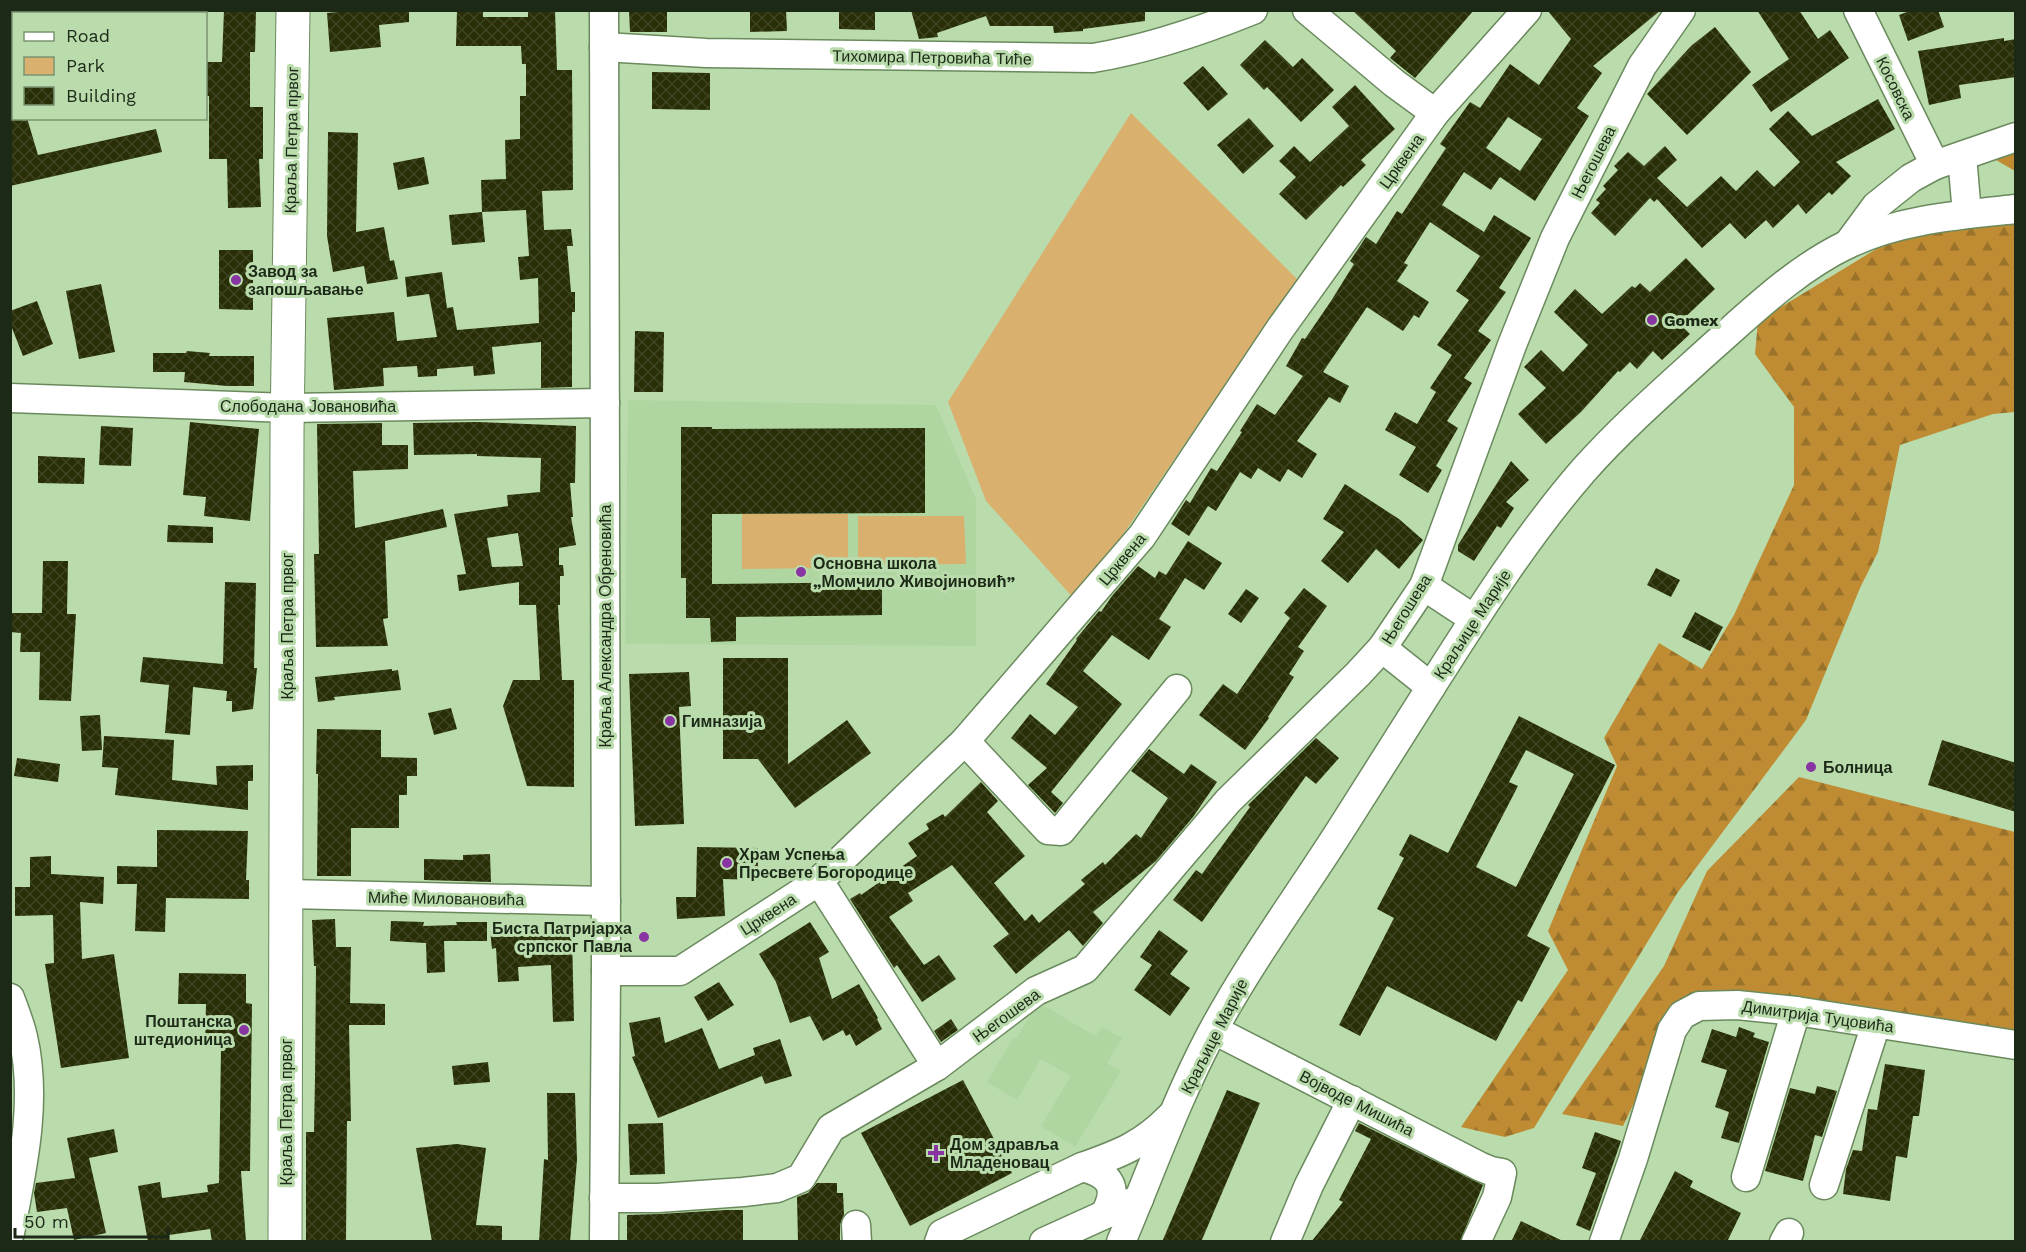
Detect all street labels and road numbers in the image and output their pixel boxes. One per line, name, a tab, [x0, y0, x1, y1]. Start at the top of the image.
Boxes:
street label: Тихомира Петровића Тиће	[832, 46, 1032, 69]
street label: Косовска	[1872, 54, 1919, 123]
street label: Краља Петра првог	[281, 66, 302, 214]
street label: Његошева	[1567, 123, 1620, 201]
street label: Црквена	[1375, 130, 1428, 192]
street label: Слободана Јовановића	[220, 397, 396, 416]
street label: Краља Александра Обреновића	[596, 505, 615, 747]
street label: Црквена	[1095, 529, 1150, 589]
street label: Краља Петра првог	[278, 552, 297, 700]
street label: Краљице Марије	[1430, 566, 1515, 683]
street label: Његошева	[1378, 571, 1435, 648]
street label: Миће Миловановића	[368, 888, 524, 909]
street label: Црквена	[737, 889, 800, 939]
street label: Краљице Марије	[1177, 975, 1252, 1097]
street label: Његошева	[969, 985, 1044, 1046]
street label: Димитрија Туцовића	[1741, 996, 1895, 1037]
street label: Краља Петра првог	[277, 1038, 296, 1186]
street label: Војводе Мишића	[1297, 1066, 1417, 1140]

